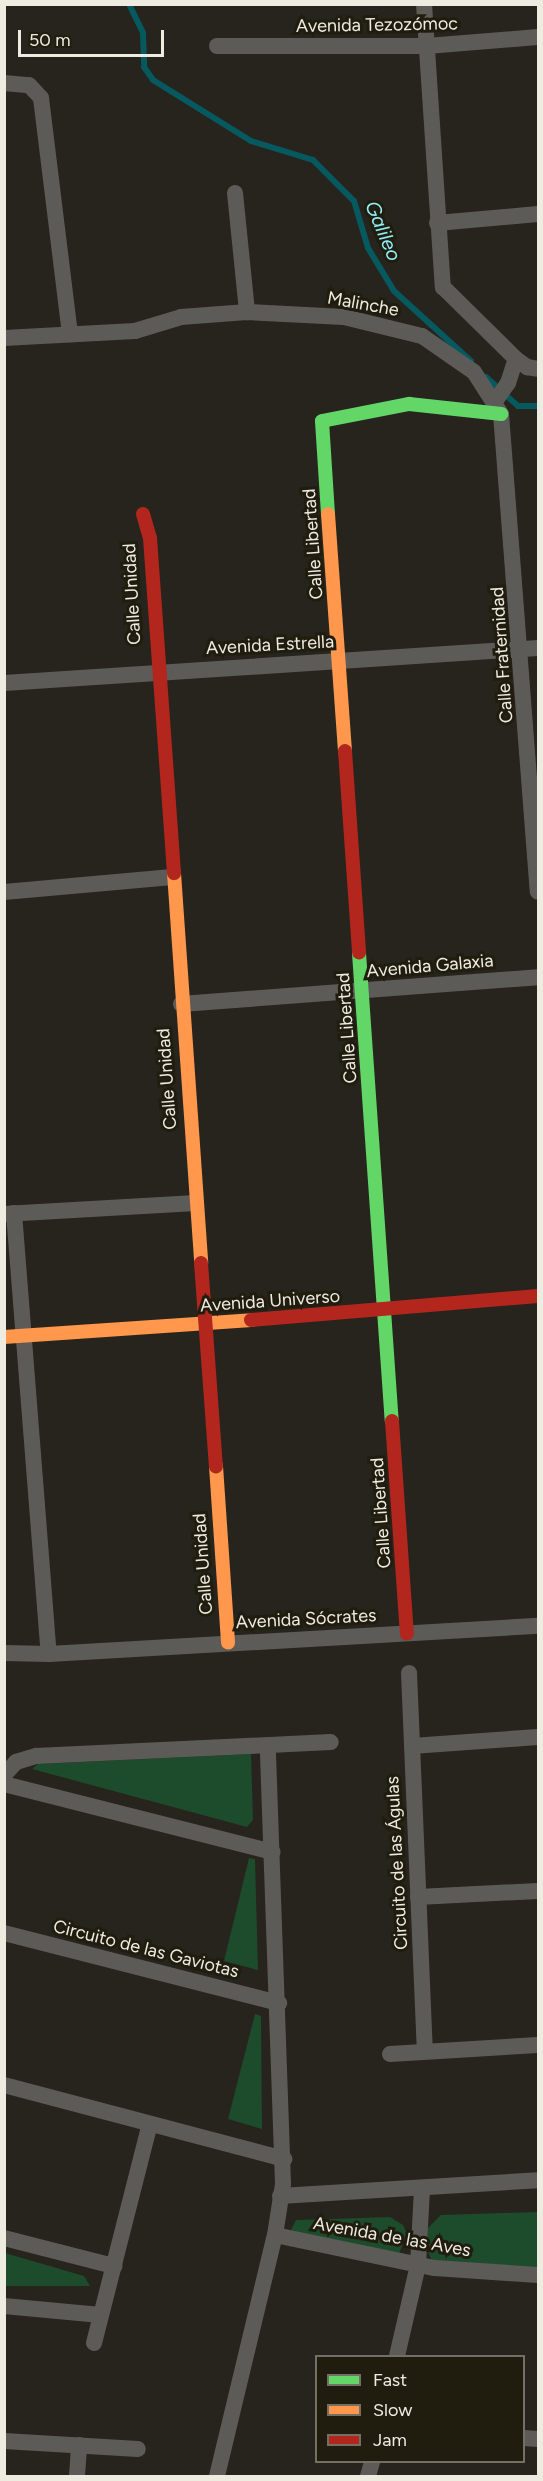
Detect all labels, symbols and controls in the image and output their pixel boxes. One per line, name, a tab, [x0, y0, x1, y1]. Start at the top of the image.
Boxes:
street label: Avenida Tezozómoc	[296, 13, 458, 37]
scale bar	[21, 18, 166, 56]
text: 50 m	[29, 29, 71, 51]
water label: Galileo	[360, 197, 406, 265]
street label: Malinche	[326, 287, 400, 321]
street label: Calle Libertad	[298, 488, 328, 600]
street label: Calle Unidad	[119, 543, 145, 645]
street label: Calle Fraternidad	[486, 586, 518, 724]
street label: Avenida Estrella	[205, 631, 335, 659]
street label: Avenida Galaxia	[366, 950, 494, 982]
street label: Calle Libertad	[332, 972, 362, 1084]
street label: Calle Unidad	[153, 1028, 181, 1130]
street label: Avenida Universo	[199, 1285, 341, 1317]
street label: Calle Libertad	[366, 1457, 396, 1569]
street label: Calle Unidad	[189, 1513, 217, 1615]
street label: Avenida Sócrates	[235, 1605, 377, 1633]
street label: Circuito de las Águlas	[382, 1776, 412, 1950]
street label: Circuito de las Gaviotas	[51, 1915, 241, 1983]
street label: Avenida de las Aves	[312, 2213, 472, 2261]
legend	[315, 2355, 525, 2463]
text: Fast	[373, 2369, 407, 2391]
text: Slow	[373, 2399, 412, 2421]
text: Jam	[373, 2429, 407, 2451]

